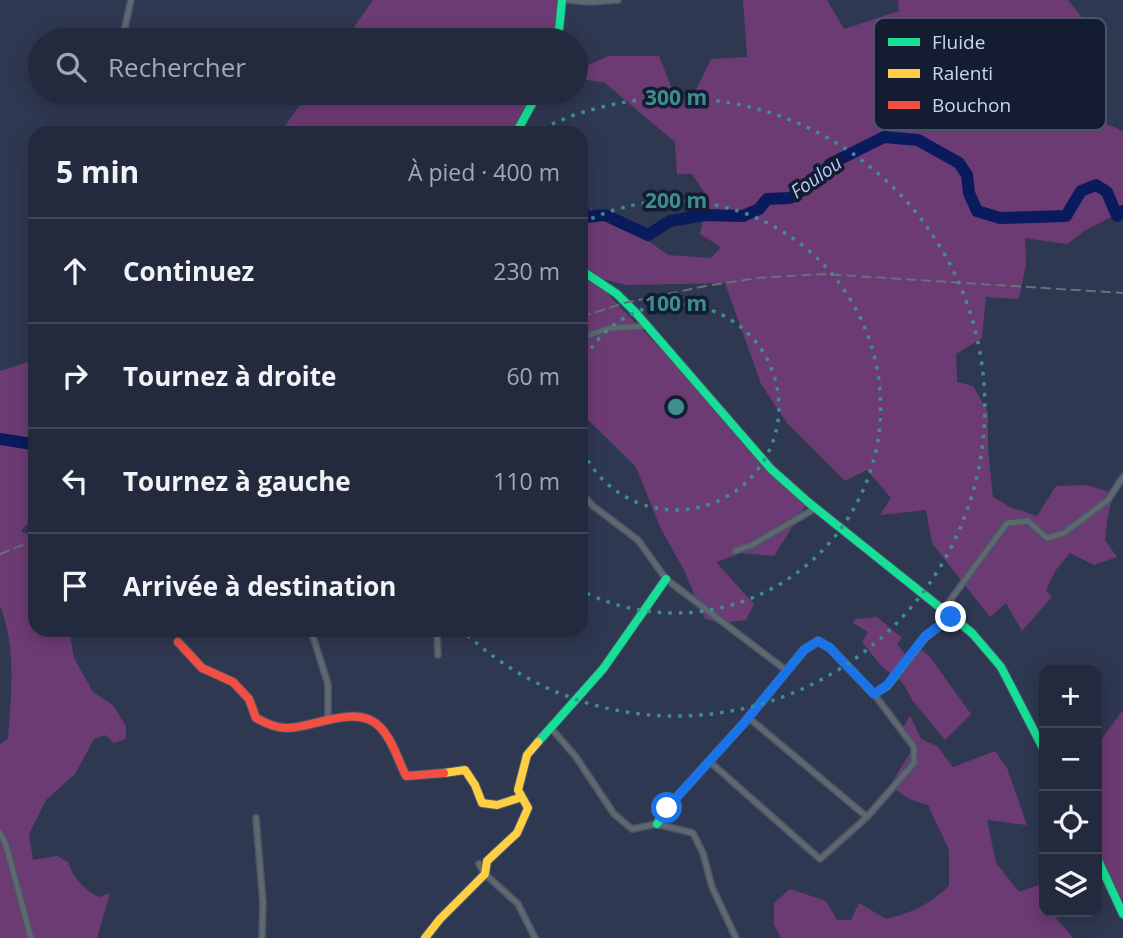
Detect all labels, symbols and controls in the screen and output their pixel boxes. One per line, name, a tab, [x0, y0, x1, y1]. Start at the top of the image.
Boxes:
legend	[874, 18, 1106, 130]
search box	[28, 28, 588, 105]
text: Fluide	[932, 29, 985, 55]
icon: search	[52, 48, 90, 86]
text: Rechercher	[108, 49, 246, 85]
text: Ralenti	[932, 60, 993, 86]
text: 300 m	[645, 83, 707, 111]
text: Bouchon	[932, 92, 1011, 118]
water label: Foulou	[785, 150, 847, 204]
text: 5 min	[56, 151, 139, 192]
text: À pied · 400 m	[408, 156, 560, 188]
text: 200 m	[645, 186, 707, 214]
icon: ahead	[56, 252, 94, 290]
text: Continuez	[123, 253, 254, 289]
text: 230 m	[493, 255, 560, 287]
text: 100 m	[645, 289, 707, 317]
icon: right	[56, 357, 94, 395]
text: Tournez à droite	[123, 358, 336, 394]
text: 60 m	[506, 360, 560, 392]
centre of rings	[664, 395, 688, 419]
icon: left	[56, 462, 94, 500]
text: Tournez à gauche	[123, 463, 351, 499]
text: 110 m	[493, 465, 560, 497]
icon: arrive	[56, 567, 94, 605]
text: Arrivée à destination	[123, 568, 396, 604]
route end	[935, 601, 966, 632]
map controls	[1039, 665, 1102, 917]
button: +	[1039, 665, 1102, 728]
button: −	[1039, 728, 1102, 791]
button: locate	[1039, 791, 1102, 854]
route start	[651, 792, 682, 823]
button: layers	[1039, 854, 1102, 917]

